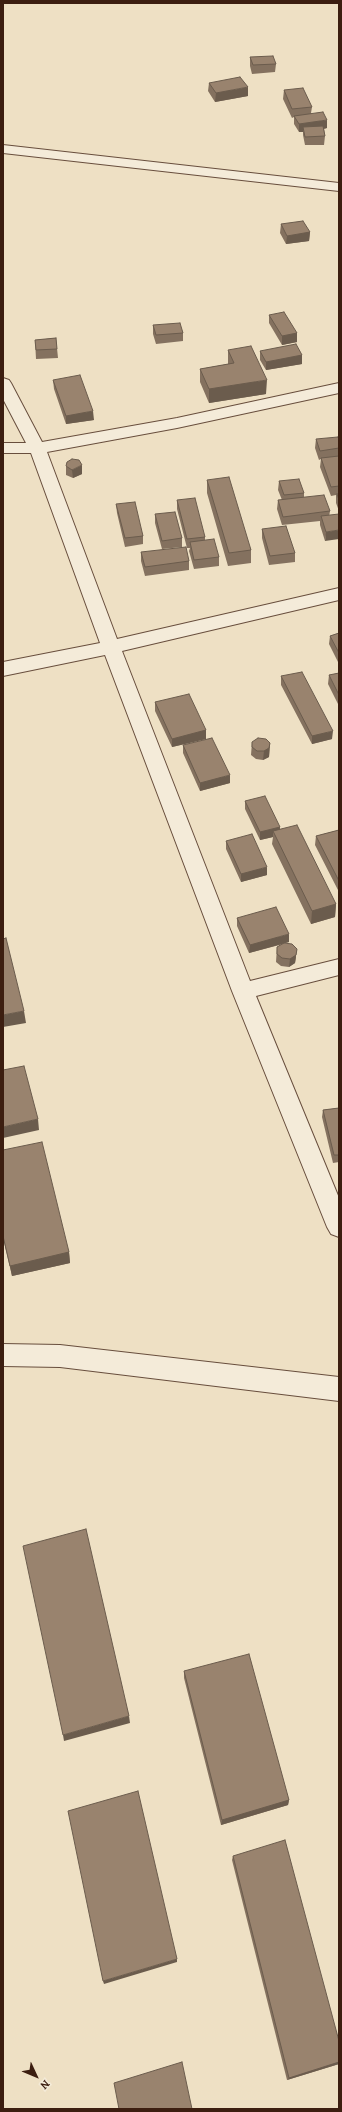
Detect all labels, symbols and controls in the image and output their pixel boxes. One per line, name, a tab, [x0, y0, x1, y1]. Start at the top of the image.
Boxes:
north arrow	[16, 2056, 56, 2096]
text: N	[37, 2077, 53, 2093]

